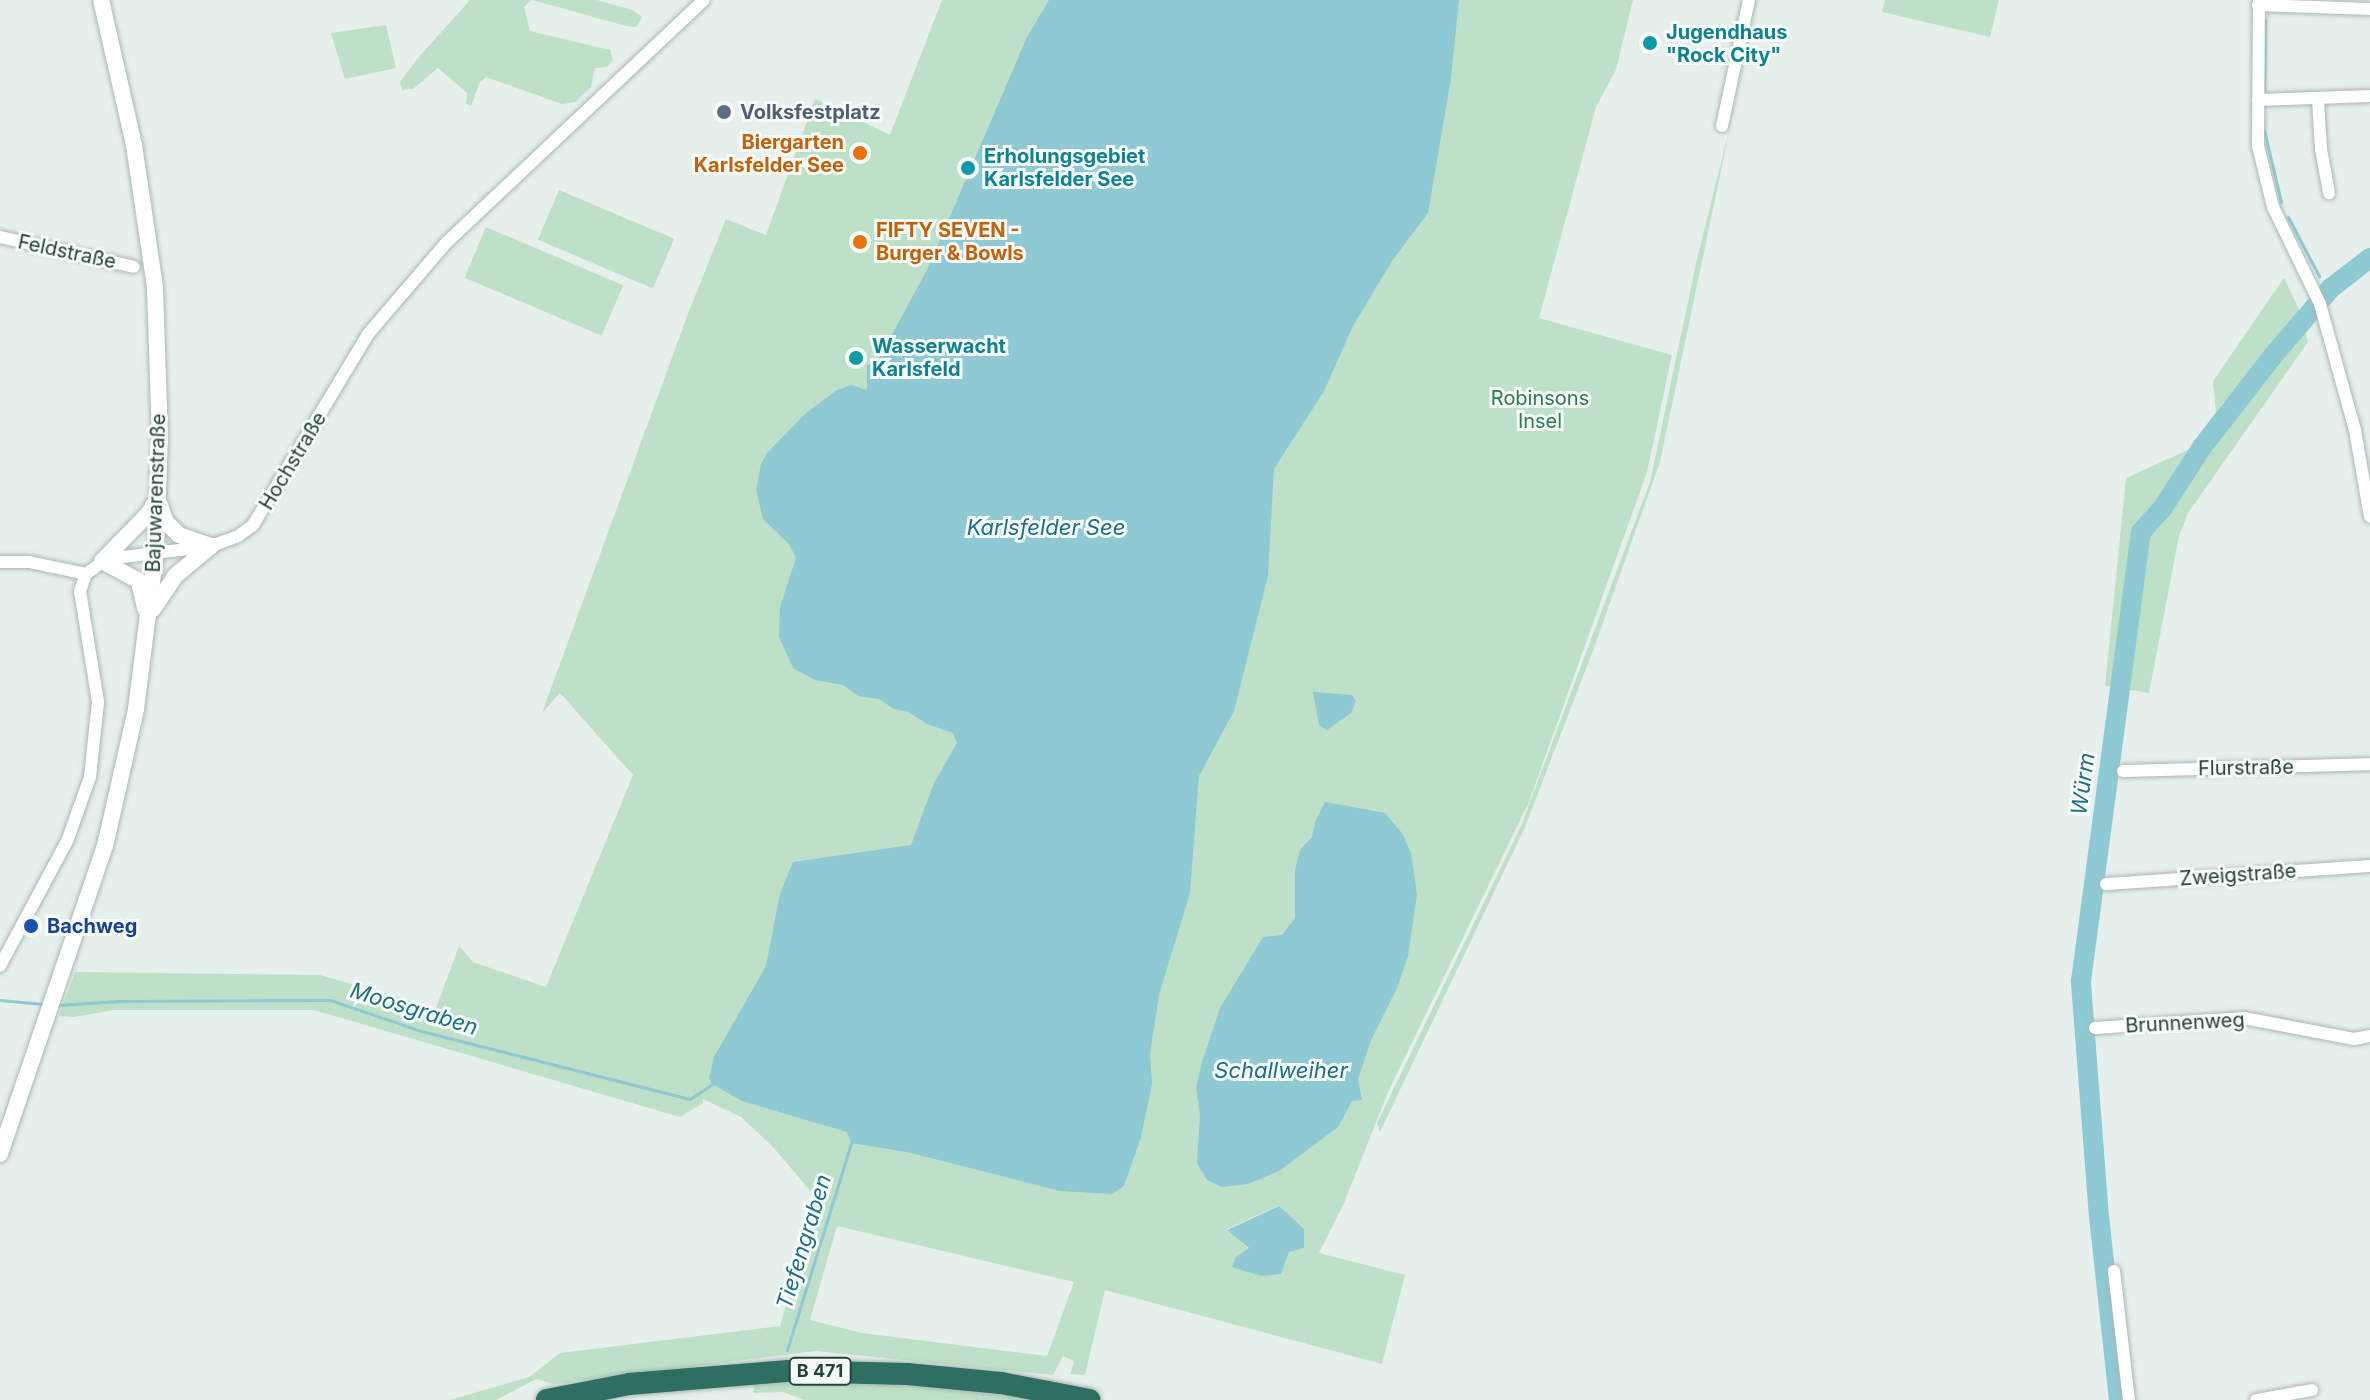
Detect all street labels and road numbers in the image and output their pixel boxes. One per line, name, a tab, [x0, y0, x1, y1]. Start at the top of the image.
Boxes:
street label: Feldstraße	[16, 230, 118, 274]
street label: Hochstraße	[254, 408, 332, 514]
street label: Bajuwarenstraße	[141, 413, 171, 573]
street label: Flurstraße	[2198, 755, 2294, 781]
street label: Zweigstraße	[2179, 859, 2297, 891]
street label: Brunnenweg	[2125, 1008, 2245, 1038]
road number: B 471	[788, 1357, 852, 1385]

